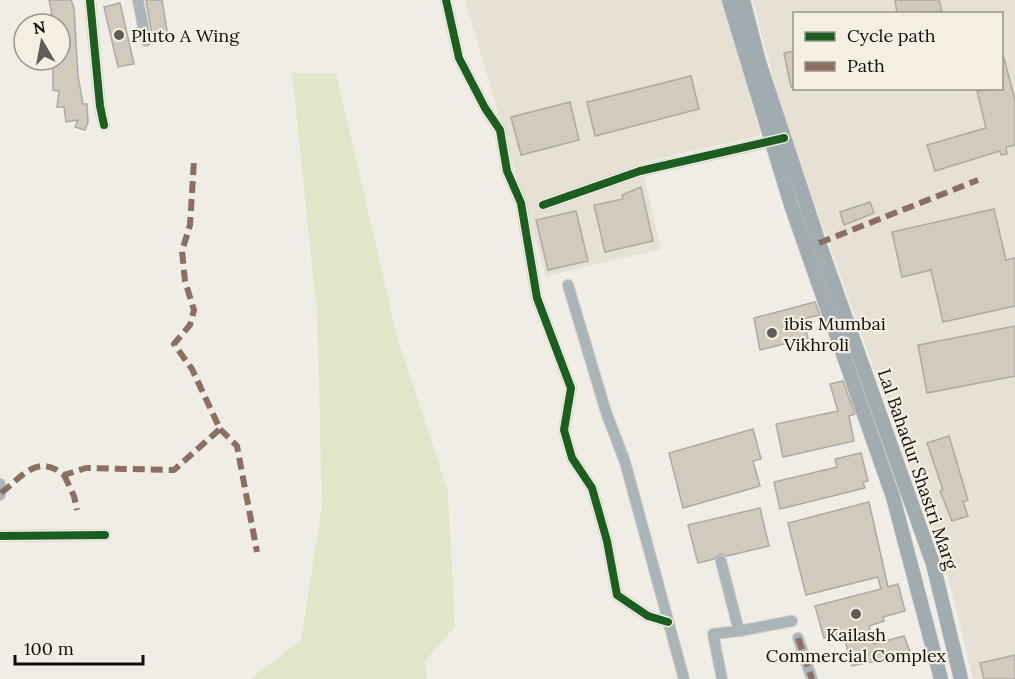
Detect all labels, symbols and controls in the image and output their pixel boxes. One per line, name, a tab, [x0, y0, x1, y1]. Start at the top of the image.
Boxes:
north arrow	[12, 12, 72, 72]
legend	[793, 12, 1003, 90]
text: N	[32, 16, 47, 38]
place label: Pluto A Wing	[131, 24, 240, 47]
text: Cycle path	[847, 24, 936, 47]
marker: Pluto A Wing	[112, 28, 126, 42]
text: Path	[847, 54, 885, 77]
place label: ibis Mumbai Vikhroli	[783, 312, 886, 356]
marker: ibis Mumbai Vikhroli	[765, 326, 779, 340]
street label: Lal Bahadur Shastri Marg	[873, 366, 964, 573]
marker: Kailash Commercial Complex	[849, 607, 863, 621]
place label: Kailash Commercial Complex	[766, 623, 947, 667]
scale bar	[15, 628, 142, 666]
text: 100 m	[24, 637, 74, 660]

